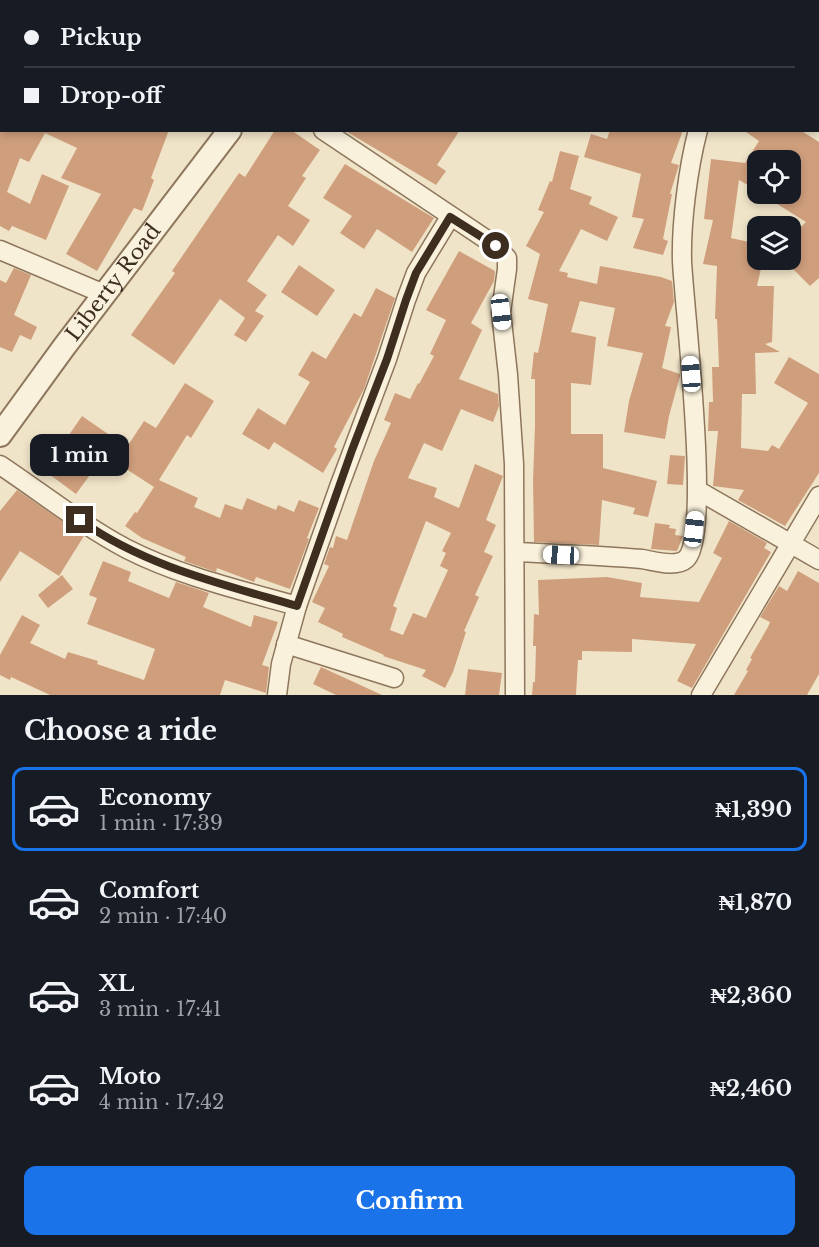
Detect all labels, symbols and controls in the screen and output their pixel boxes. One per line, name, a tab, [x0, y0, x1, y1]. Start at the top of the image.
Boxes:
text: Pickup	[60, 24, 142, 51]
text: Drop-off	[60, 82, 162, 109]
map controls	[747, 150, 801, 270]
button: locate	[747, 150, 801, 204]
button: layers	[747, 216, 801, 270]
street label: Liberty Road	[60, 219, 166, 346]
route start	[482, 232, 509, 259]
car	[490, 293, 512, 331]
car	[681, 355, 701, 393]
callout: 1 min	[31, 433, 130, 475]
text: 1 min	[51, 443, 108, 467]
route end	[66, 506, 93, 533]
car	[683, 510, 705, 548]
car	[543, 545, 579, 565]
text: Choose a ride	[24, 714, 217, 747]
icon: car	[27, 782, 81, 836]
text: Economy	[99, 784, 211, 811]
text: ₦1,390	[715, 796, 792, 823]
text: 1 min · 17:39	[99, 811, 223, 835]
icon: car	[27, 875, 81, 929]
text: Comfort	[99, 877, 199, 904]
text: ₦1,870	[719, 889, 792, 916]
text: 2 min · 17:40	[99, 904, 227, 928]
icon: car	[27, 968, 81, 1022]
text: XL	[99, 970, 134, 997]
text: ₦2,360	[711, 982, 792, 1009]
text: 3 min · 17:41	[99, 997, 222, 1021]
icon: car	[27, 1061, 81, 1115]
text: Moto	[99, 1063, 161, 1090]
text: ₦2,460	[710, 1075, 792, 1102]
text: 4 min · 17:42	[99, 1090, 224, 1114]
button: Confirm	[24, 1166, 795, 1235]

